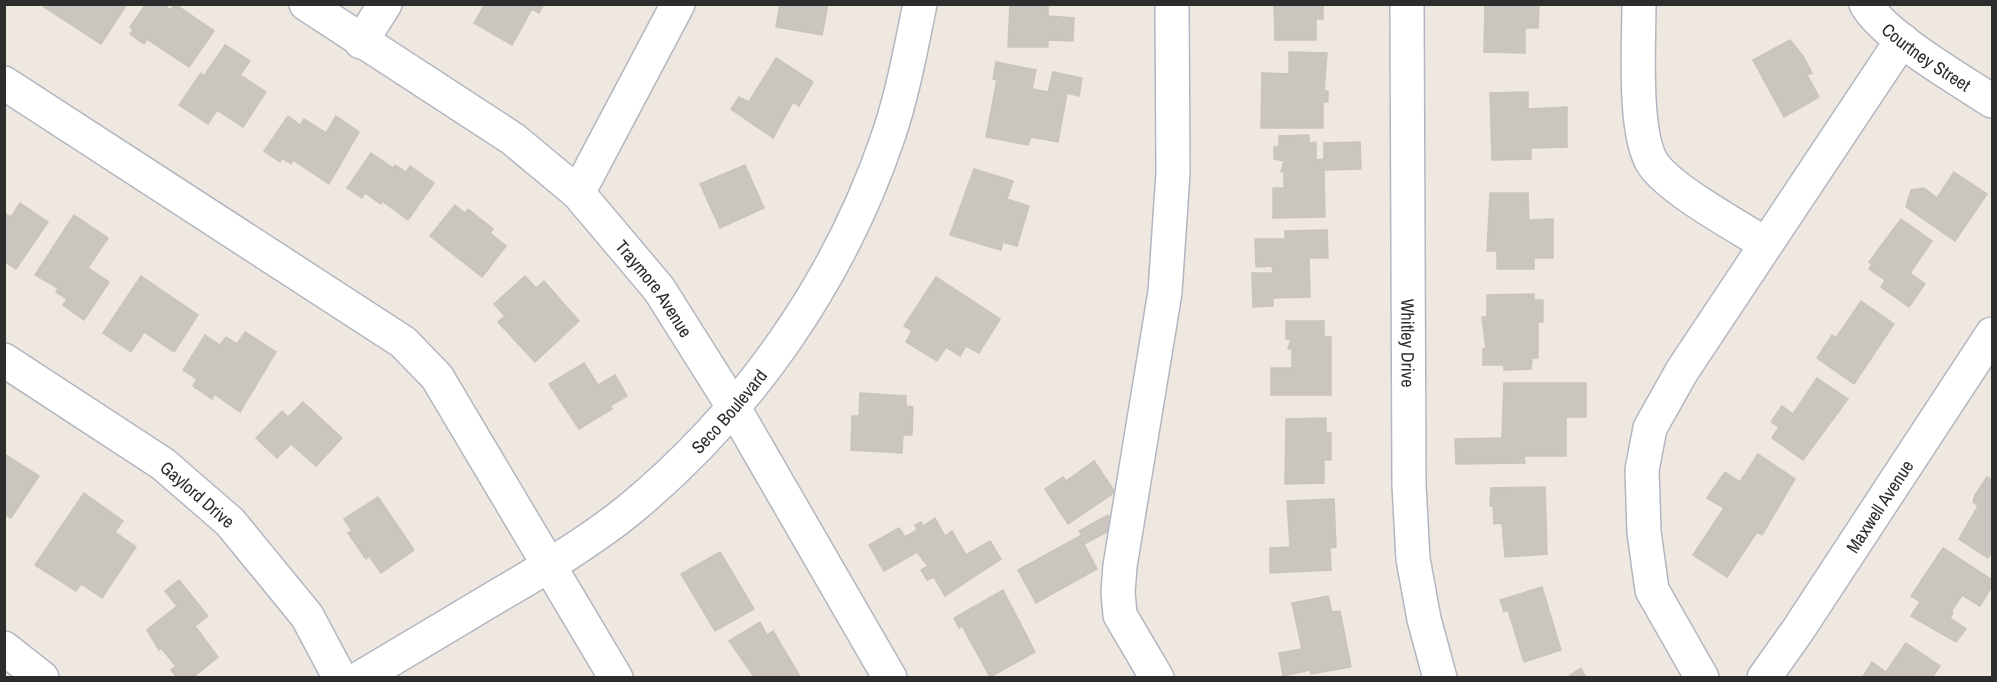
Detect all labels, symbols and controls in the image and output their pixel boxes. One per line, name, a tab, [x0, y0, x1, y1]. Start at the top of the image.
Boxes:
street label: Courtney Street	[1877, 17, 1976, 97]
street label: Traymore Avenue	[610, 234, 699, 342]
street label: Whitley Drive	[1396, 299, 1421, 387]
street label: Seco Boulevard	[685, 364, 772, 459]
street label: Gaylord Drive	[155, 455, 240, 533]
street label: Maxwell Avenue	[1840, 455, 1919, 557]

